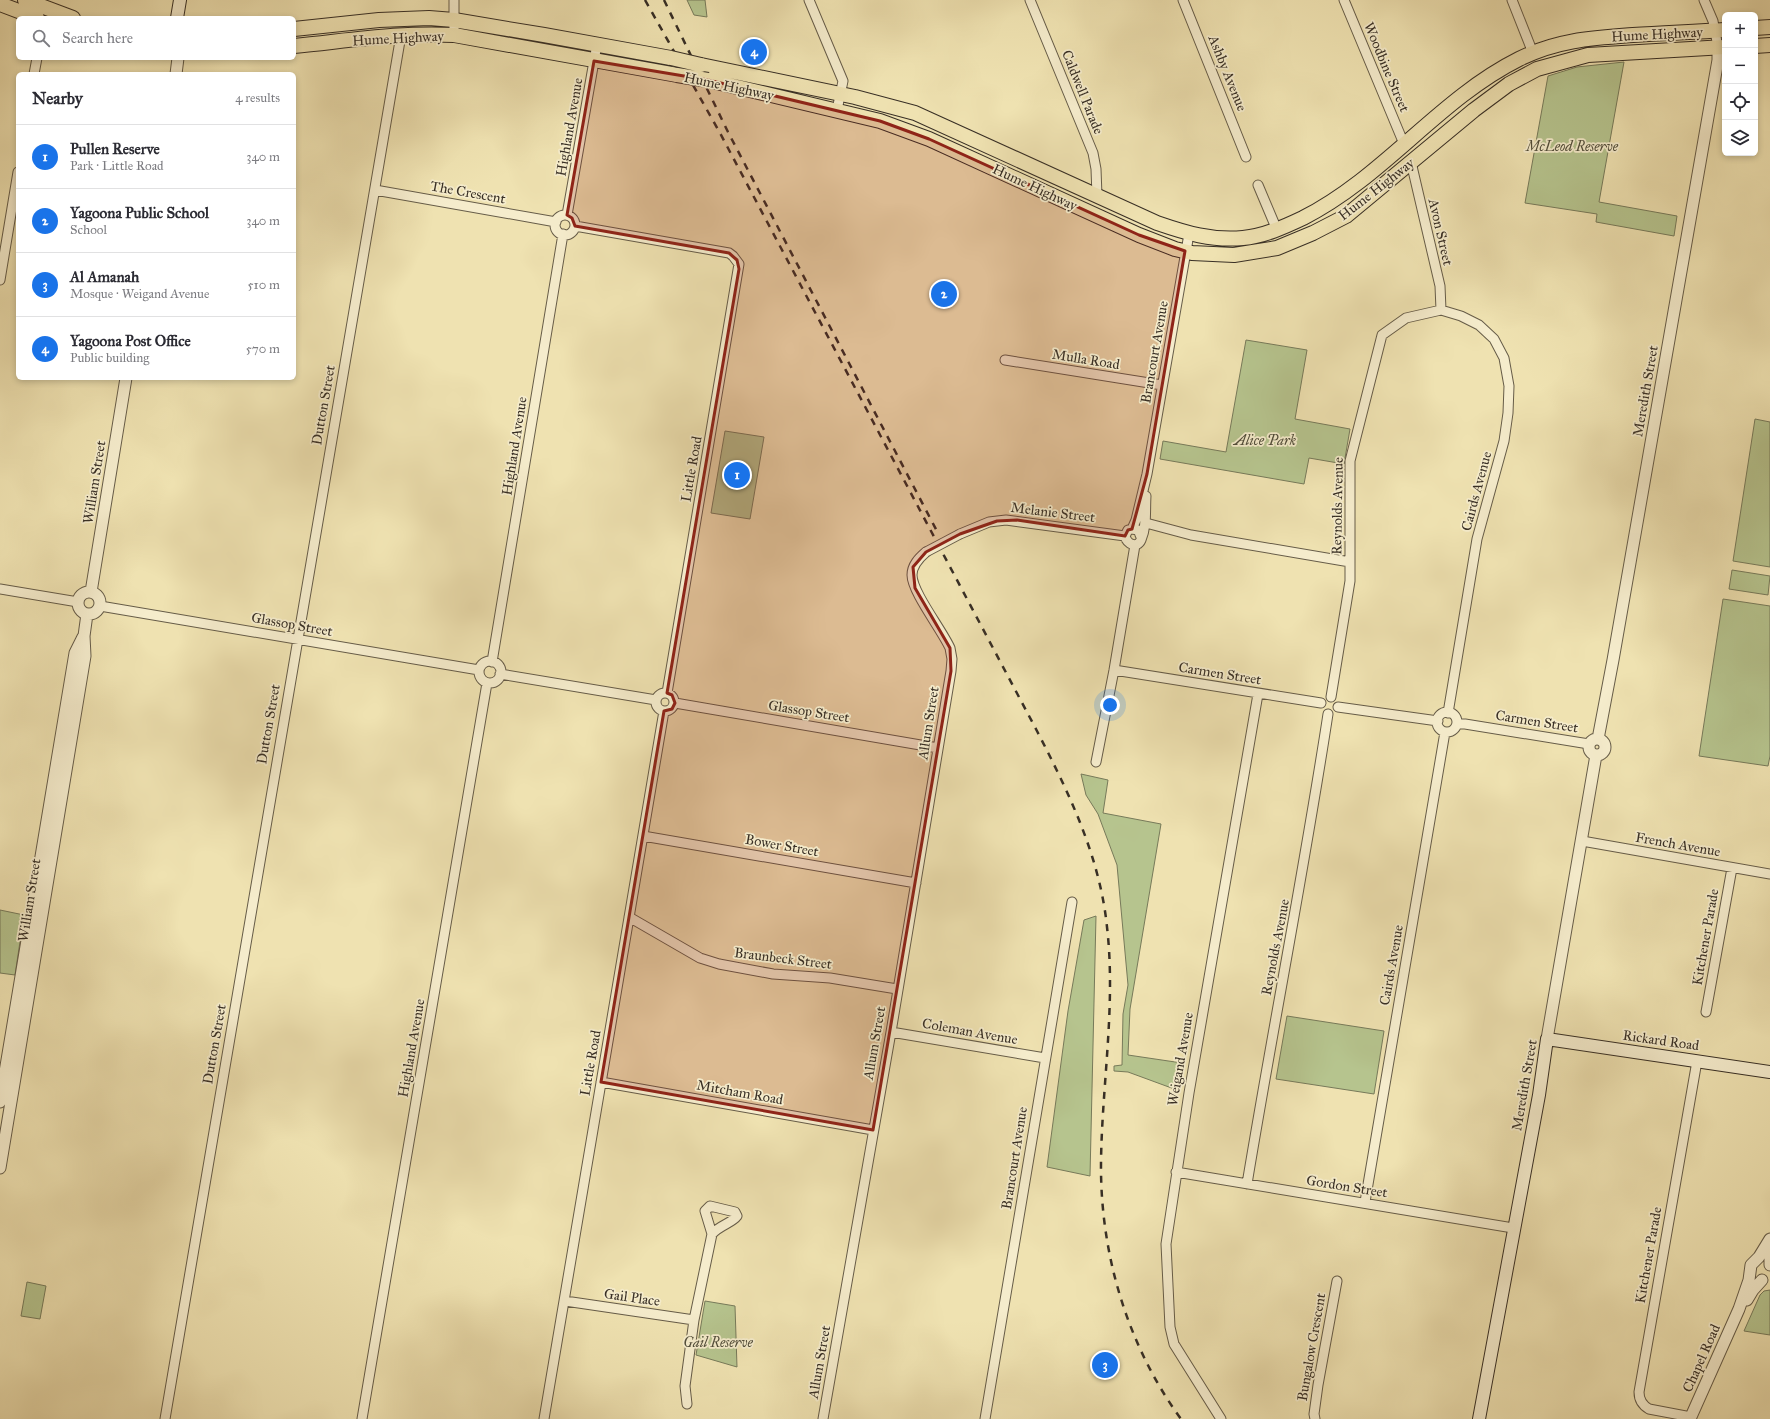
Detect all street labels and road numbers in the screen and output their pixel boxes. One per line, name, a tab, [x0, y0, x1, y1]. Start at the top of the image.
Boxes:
street label: Woodbine Street	[1360, 20, 1413, 115]
street label: Hume Highway	[1611, 24, 1704, 45]
street label: Hume Highway	[352, 28, 445, 49]
street label: Ashby Avenue	[1204, 32, 1251, 114]
street label: Caldwell Parade	[1058, 48, 1107, 137]
street label: Hume Highway	[682, 69, 776, 104]
street label: Highland Avenue	[552, 76, 587, 178]
street label: Hume Highway	[1335, 154, 1418, 224]
street label: Hume Highway	[990, 160, 1080, 215]
street label: The Crescent	[429, 178, 507, 207]
street label: Avon Street	[1424, 196, 1456, 267]
street label: Brancourt Avenue	[1137, 299, 1172, 405]
street label: Meredith Street	[1629, 344, 1662, 438]
street label: Mulla Road	[1051, 346, 1121, 373]
street label: Dutton Street	[308, 364, 339, 446]
street label: Highland Avenue	[498, 395, 531, 497]
street label: Little Road	[677, 435, 706, 503]
street label: William Street	[80, 439, 109, 525]
street label: Cairds Avenue	[1458, 449, 1495, 533]
street label: Reynolds Avenue	[1328, 457, 1347, 555]
street label: Melanie Street	[1010, 499, 1096, 526]
street label: Glassop Street	[250, 609, 334, 640]
street label: Carmen Street	[1177, 659, 1263, 688]
street label: Dutton Street	[253, 683, 284, 765]
street label: Allum Street	[914, 685, 943, 762]
street label: Glassop Street	[767, 697, 851, 726]
street label: Carmen Street	[1494, 707, 1580, 736]
street label: French Avenue	[1634, 829, 1722, 860]
street label: Bower Street	[744, 831, 820, 860]
street label: William Street	[15, 857, 44, 943]
street label: Kitchener Parade	[1689, 887, 1722, 987]
street label: Reynolds Avenue	[1258, 897, 1293, 997]
street label: Cairds Avenue	[1376, 923, 1407, 1007]
street label: Braunbeck Street	[733, 944, 833, 973]
street label: Highland Avenue	[394, 997, 429, 1099]
street label: Dutton Street	[199, 1003, 230, 1085]
street label: Allum Street	[860, 1005, 889, 1082]
street label: Weigand Avenue	[1164, 1011, 1197, 1107]
street label: Coleman Avenue	[921, 1015, 1019, 1048]
street label: Rickard Road	[1622, 1027, 1700, 1054]
street label: Little Road	[576, 1029, 605, 1097]
street label: Meredith Street	[1508, 1038, 1541, 1132]
street label: Mitcham Road	[695, 1077, 784, 1108]
street label: Brancourt Avenue	[998, 1105, 1031, 1211]
street label: Gordon Street	[1305, 1172, 1389, 1201]
street label: Kitchener Parade	[1632, 1205, 1665, 1305]
street label: Gail Place	[603, 1285, 661, 1310]
street label: Bungalow Crescent	[1294, 1292, 1329, 1403]
street label: Chapel Road	[1679, 1322, 1724, 1395]
street label: Allum Street	[805, 1324, 834, 1401]

